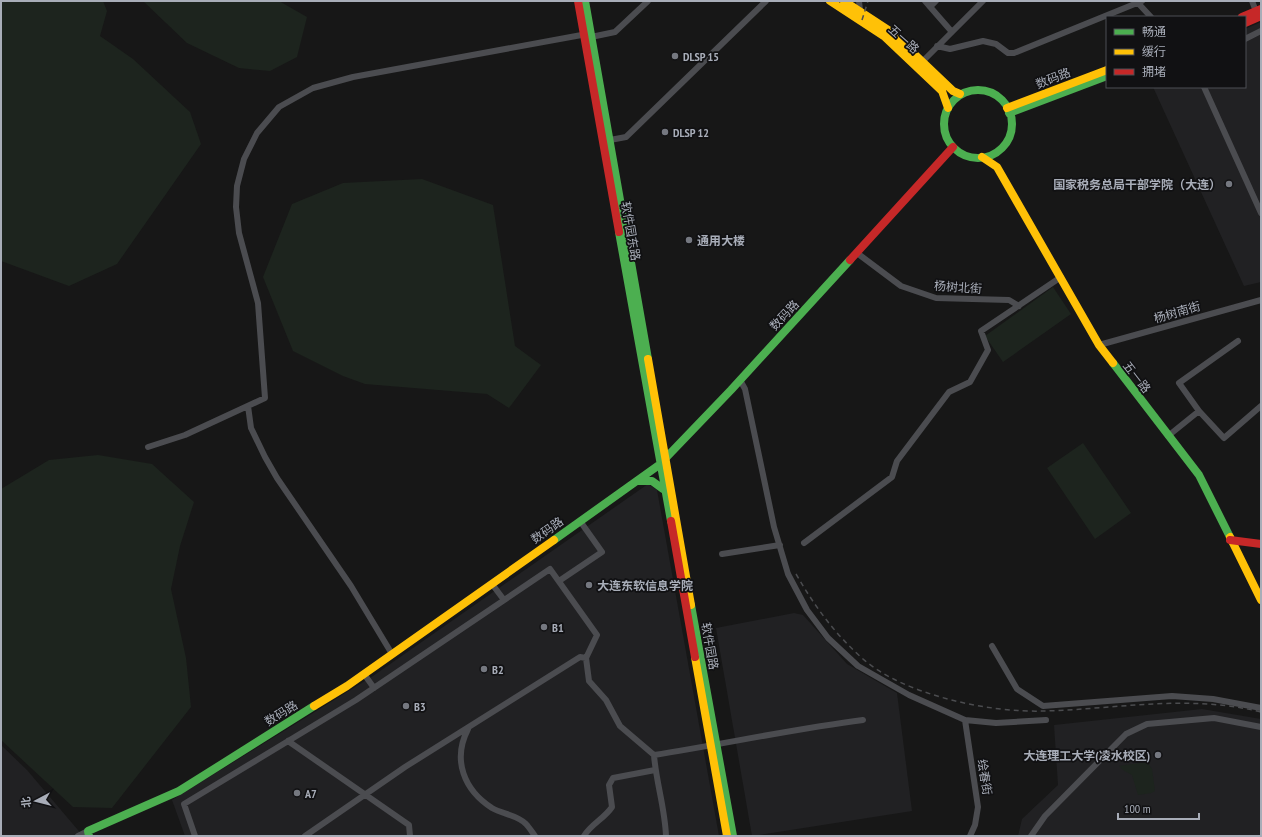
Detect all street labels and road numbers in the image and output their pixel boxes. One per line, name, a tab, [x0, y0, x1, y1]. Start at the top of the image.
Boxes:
street label: 五一路	[886, 21, 922, 57]
street label: 数码路	[1034, 65, 1072, 91]
street label: 软件园东路	[618, 200, 644, 262]
street label: 杨树北街	[934, 278, 982, 296]
street label: 数码路	[766, 297, 802, 333]
street label: 杨树南街	[1152, 298, 1202, 326]
street label: 五一路	[1120, 358, 1154, 396]
street label: 数码路	[528, 514, 566, 546]
street label: 软件园路	[698, 621, 722, 671]
street label: 数码路	[262, 697, 300, 729]
street label: 绘春街	[975, 758, 995, 796]

